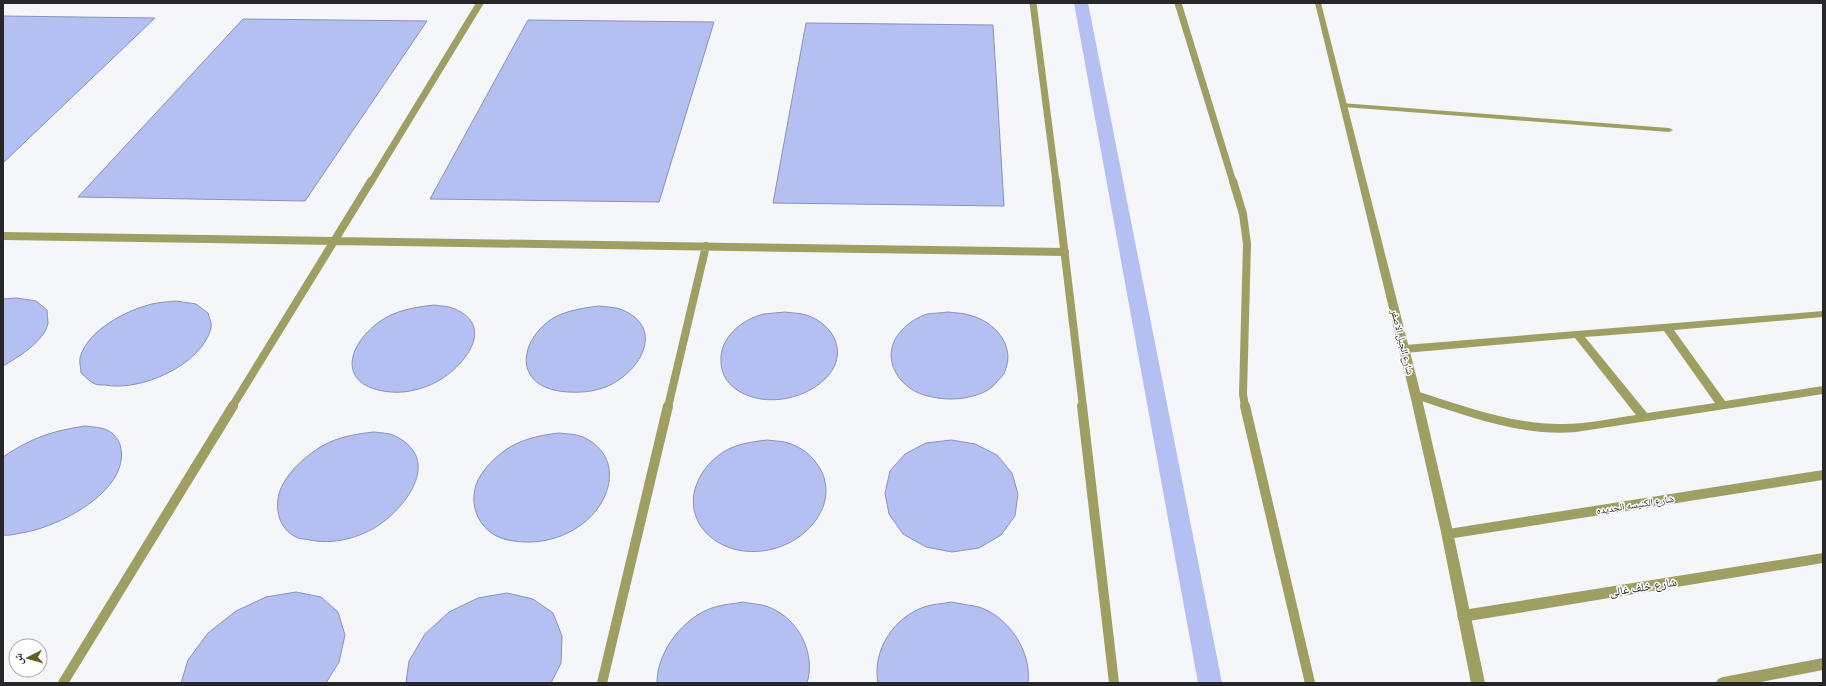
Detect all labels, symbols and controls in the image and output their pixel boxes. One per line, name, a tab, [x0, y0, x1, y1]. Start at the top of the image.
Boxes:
street label: شارع الجبل الاصفر	[1388, 307, 1417, 376]
street label: شارع الكنيسه الجديده	[1595, 492, 1675, 517]
street label: شارع خلف غالى	[1608, 574, 1678, 600]
north arrow	[8, 638, 48, 678]
text: ش	[10, 652, 27, 666]

